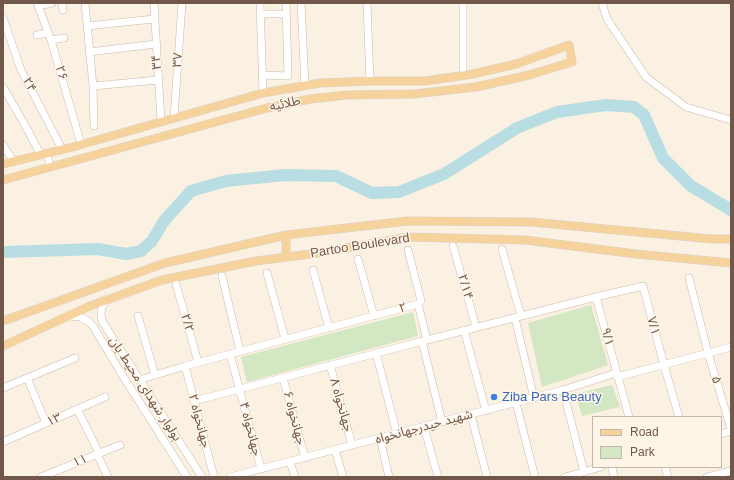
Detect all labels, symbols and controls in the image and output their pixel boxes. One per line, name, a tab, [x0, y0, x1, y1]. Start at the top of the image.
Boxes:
street label: ۳۷	[170, 52, 186, 68]
street label: ۳۴	[149, 54, 165, 70]
street label: ۲۶	[51, 64, 71, 82]
street label: ۲۴	[19, 75, 39, 95]
street label: طلائیه	[268, 93, 302, 115]
street label: Partoo Boulevard	[309, 230, 411, 262]
street label: ۲/۱۴	[454, 272, 476, 302]
street label: ۲	[397, 300, 409, 316]
street label: ۲/۲	[177, 312, 197, 334]
street label: ۷/۱	[643, 315, 663, 337]
street label: ۹/۱	[597, 326, 617, 348]
street label: بولوار شهدای محیط بان	[105, 334, 185, 444]
street label: ۵	[707, 374, 725, 386]
street label: جهانخواه ۸	[326, 376, 356, 434]
street label: جهانخواه ۶	[279, 389, 309, 447]
place label: Ziba Pars Beauty	[502, 389, 602, 405]
street label: جهانخواه ۲	[184, 392, 214, 450]
marker: Ziba Pars Beauty	[489, 392, 499, 402]
street label: جهانخواه ۴	[235, 400, 265, 458]
street label: شهید حیدرجهانخواه	[374, 407, 474, 447]
street label: ۱۳	[44, 410, 64, 430]
legend	[592, 416, 722, 468]
text: Road	[630, 425, 659, 439]
text: Park	[630, 445, 655, 459]
street label: ۱۱	[70, 451, 90, 471]

